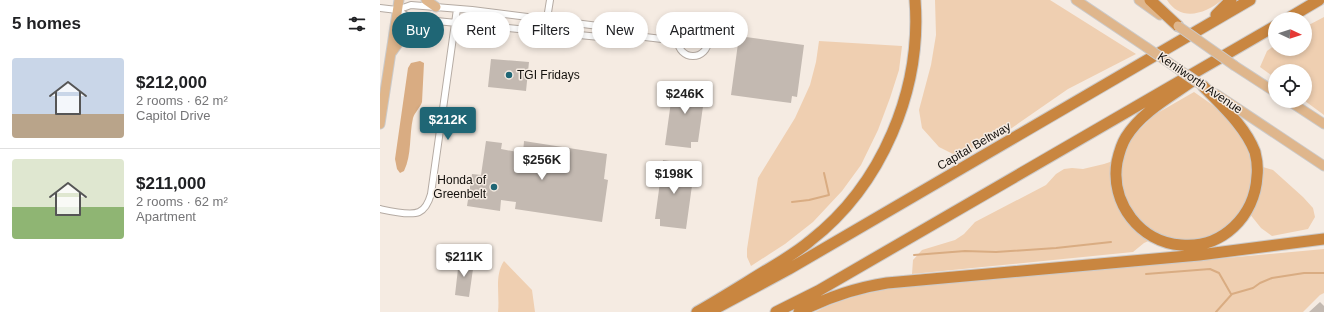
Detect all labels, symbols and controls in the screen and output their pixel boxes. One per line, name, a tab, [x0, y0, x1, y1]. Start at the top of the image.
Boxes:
chip: Buy	[392, 12, 444, 48]
chip: Rent	[452, 12, 510, 48]
chip: Filters	[518, 12, 584, 48]
chip: New	[592, 12, 648, 48]
chip: Apartment	[656, 12, 748, 48]
north arrow	[1268, 12, 1312, 56]
map controls	[1268, 12, 1312, 108]
icon: filters	[346, 13, 368, 35]
text: 5 homes	[12, 14, 81, 33]
street label: Kenilworth Avenue	[1155, 49, 1245, 117]
button: locate	[1268, 64, 1312, 108]
place label: TGI Fridays	[517, 68, 580, 82]
marker: TGI Fridays	[504, 70, 514, 80]
text: $212,000	[136, 73, 207, 92]
icon: home	[44, 74, 92, 122]
pin: $246K	[657, 81, 713, 115]
text: $246K	[666, 86, 704, 101]
text: 2 rooms · 62 m²	[136, 93, 228, 108]
pin: $212K	[420, 107, 476, 141]
text: Capitol Drive	[136, 108, 210, 123]
text: $212K	[429, 112, 467, 127]
street label: Capital Beltway	[935, 119, 1013, 173]
pin: $256K	[514, 147, 570, 181]
text: $256K	[523, 152, 561, 167]
pin: $198K	[646, 161, 702, 195]
text: $198K	[655, 166, 693, 181]
place label: Honda of Greenbelt	[433, 173, 487, 201]
text: $211,000	[136, 174, 206, 193]
icon: home	[44, 175, 92, 223]
marker: Honda of Greenbelt	[489, 182, 499, 192]
text: 2 rooms · 62 m²	[136, 194, 228, 209]
text: Apartment	[136, 209, 196, 224]
pin: $211K	[436, 244, 492, 278]
text: $211K	[445, 249, 483, 264]

